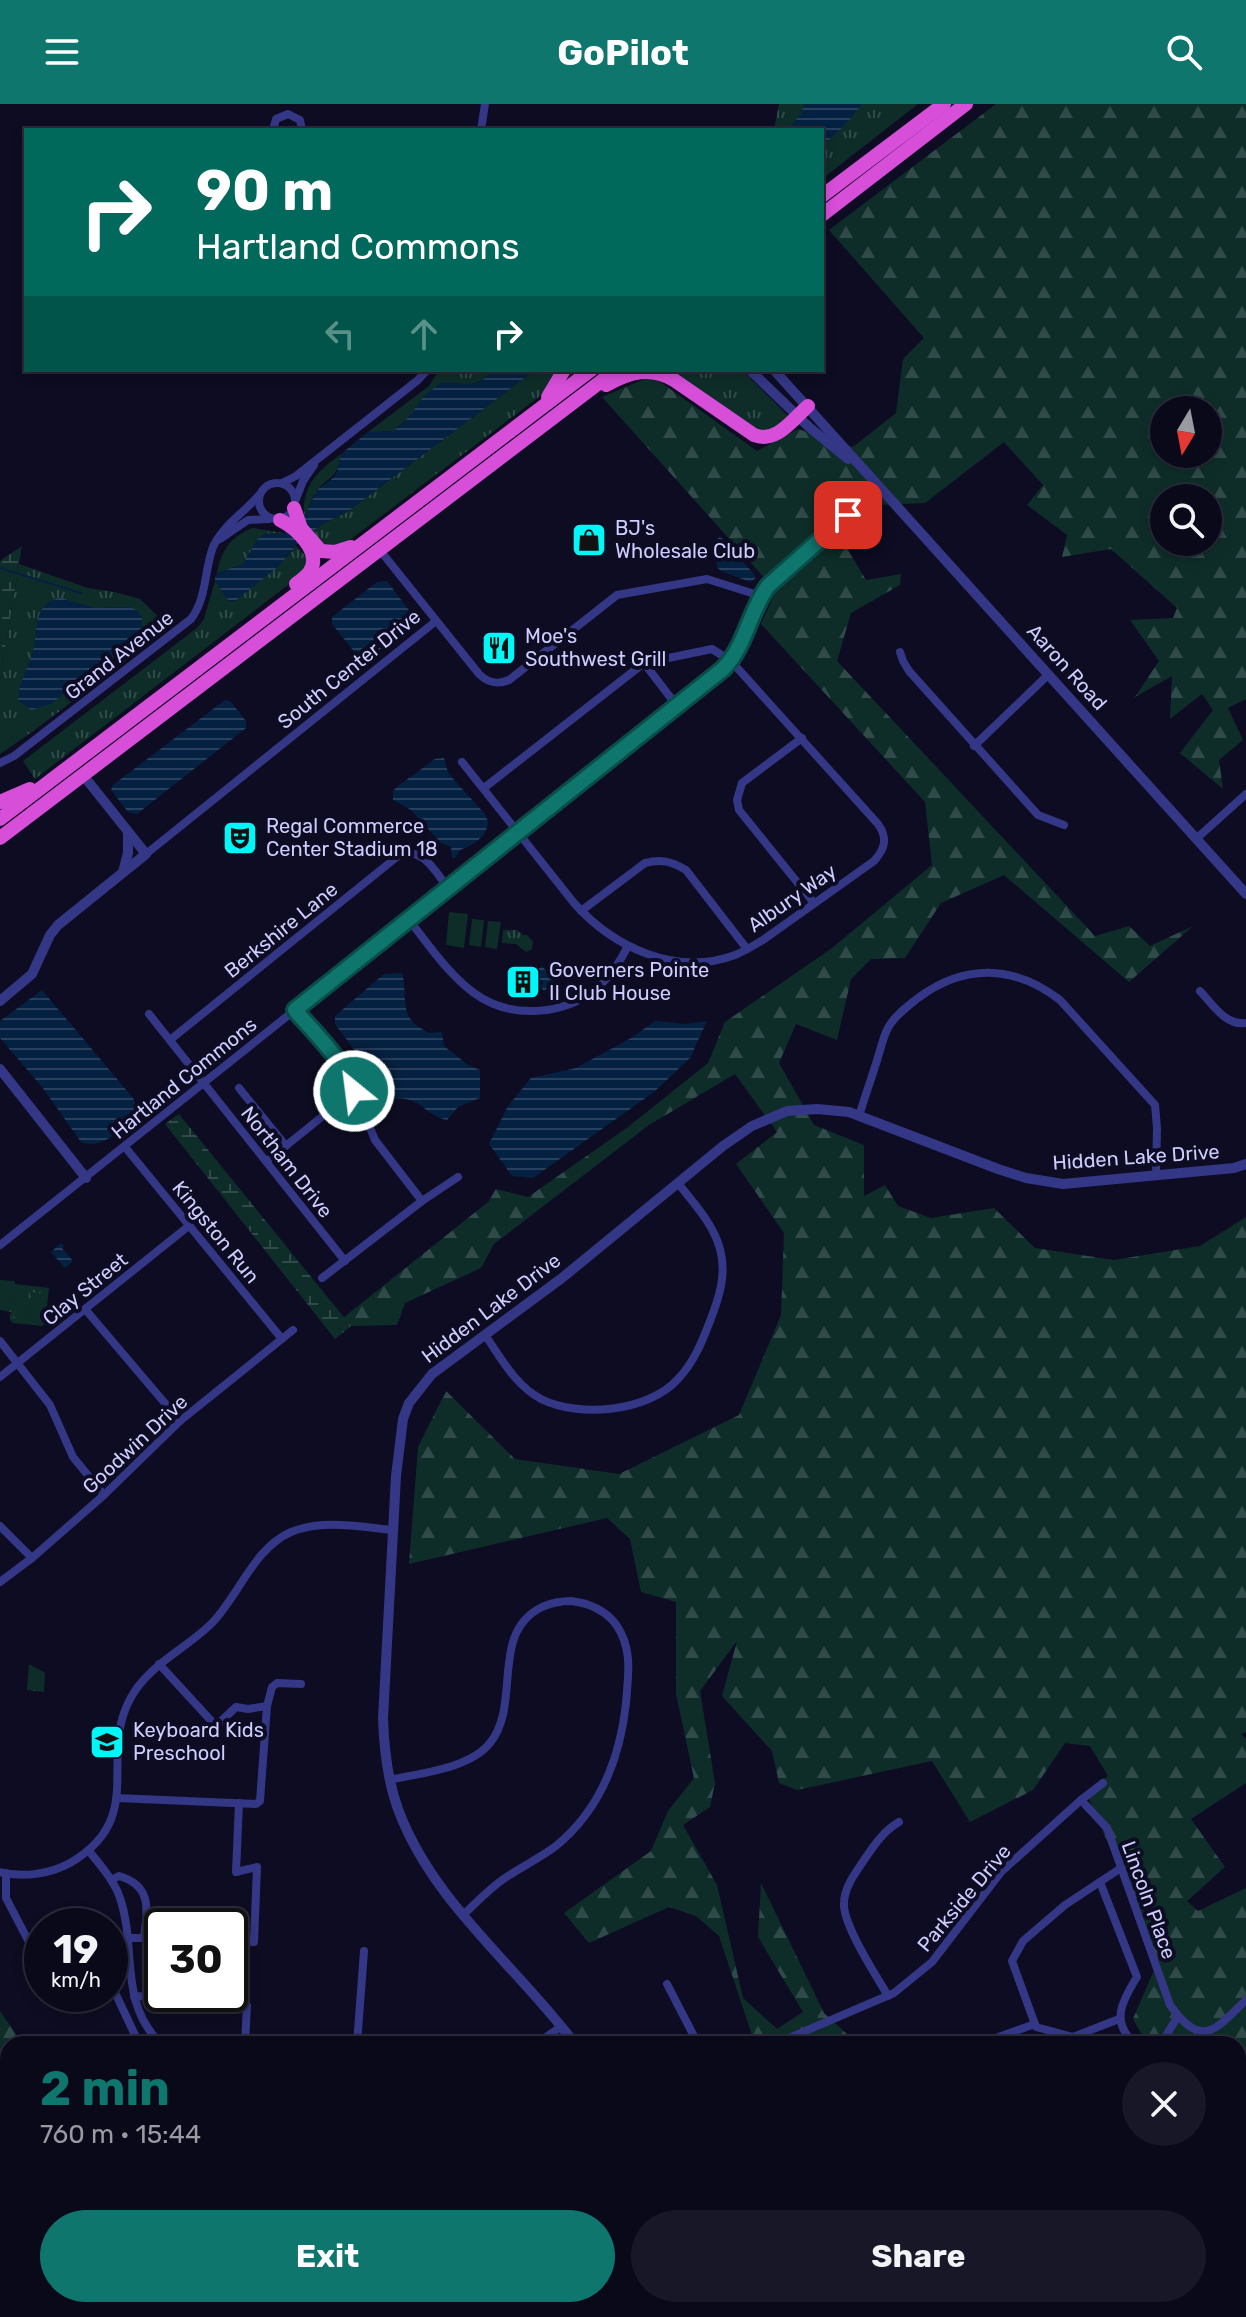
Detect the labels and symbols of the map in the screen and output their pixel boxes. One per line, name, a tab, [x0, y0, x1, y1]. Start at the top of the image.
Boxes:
north arrow	[1150, 396, 1222, 468]
pin	[814, 481, 882, 549]
place label: BJ's Wholesale Club	[615, 516, 755, 563]
shop icon: BJ's Wholesale Club	[570, 521, 608, 559]
street label: South Center Drive	[273, 604, 425, 734]
street label: Grand Avenue	[60, 605, 178, 705]
street label: Aaron Road	[1022, 619, 1112, 715]
place label: Moe's Southwest Grill	[525, 624, 666, 671]
restaurant icon: Moe's Southwest Grill	[480, 629, 518, 667]
place label: Regal Commerce Center Stadium 18	[266, 814, 438, 861]
theatre icon: Regal Commerce Center Stadium 18	[221, 819, 259, 857]
street label: Albury Way	[743, 859, 841, 937]
street label: Berkshire Lane	[220, 877, 342, 983]
place label: Governers Pointe II Club House	[549, 958, 709, 1005]
building icon: Governers Pointe II Club House	[504, 963, 542, 1001]
street label: Hartland Commons	[107, 1012, 261, 1144]
position arrow	[312, 1049, 396, 1133]
street label: Northam Drive	[236, 1101, 338, 1223]
street label: Hidden Lake Drive	[1052, 1139, 1220, 1175]
street label: Kingston Run	[167, 1176, 265, 1288]
street label: Clay Street	[38, 1247, 132, 1330]
street label: Hidden Lake Drive	[417, 1248, 565, 1368]
street label: Goodwin Drive	[78, 1389, 192, 1499]
place label: Keyboard Kids Preschool	[133, 1718, 264, 1765]
school or university icon: Keyboard Kids Preschool	[88, 1723, 126, 1761]
street label: Lincoln Place	[1117, 1838, 1181, 1962]
street label: Parkside Drive	[912, 1840, 1016, 1956]
speed limit sign: 30	[144, 1908, 248, 2012]

